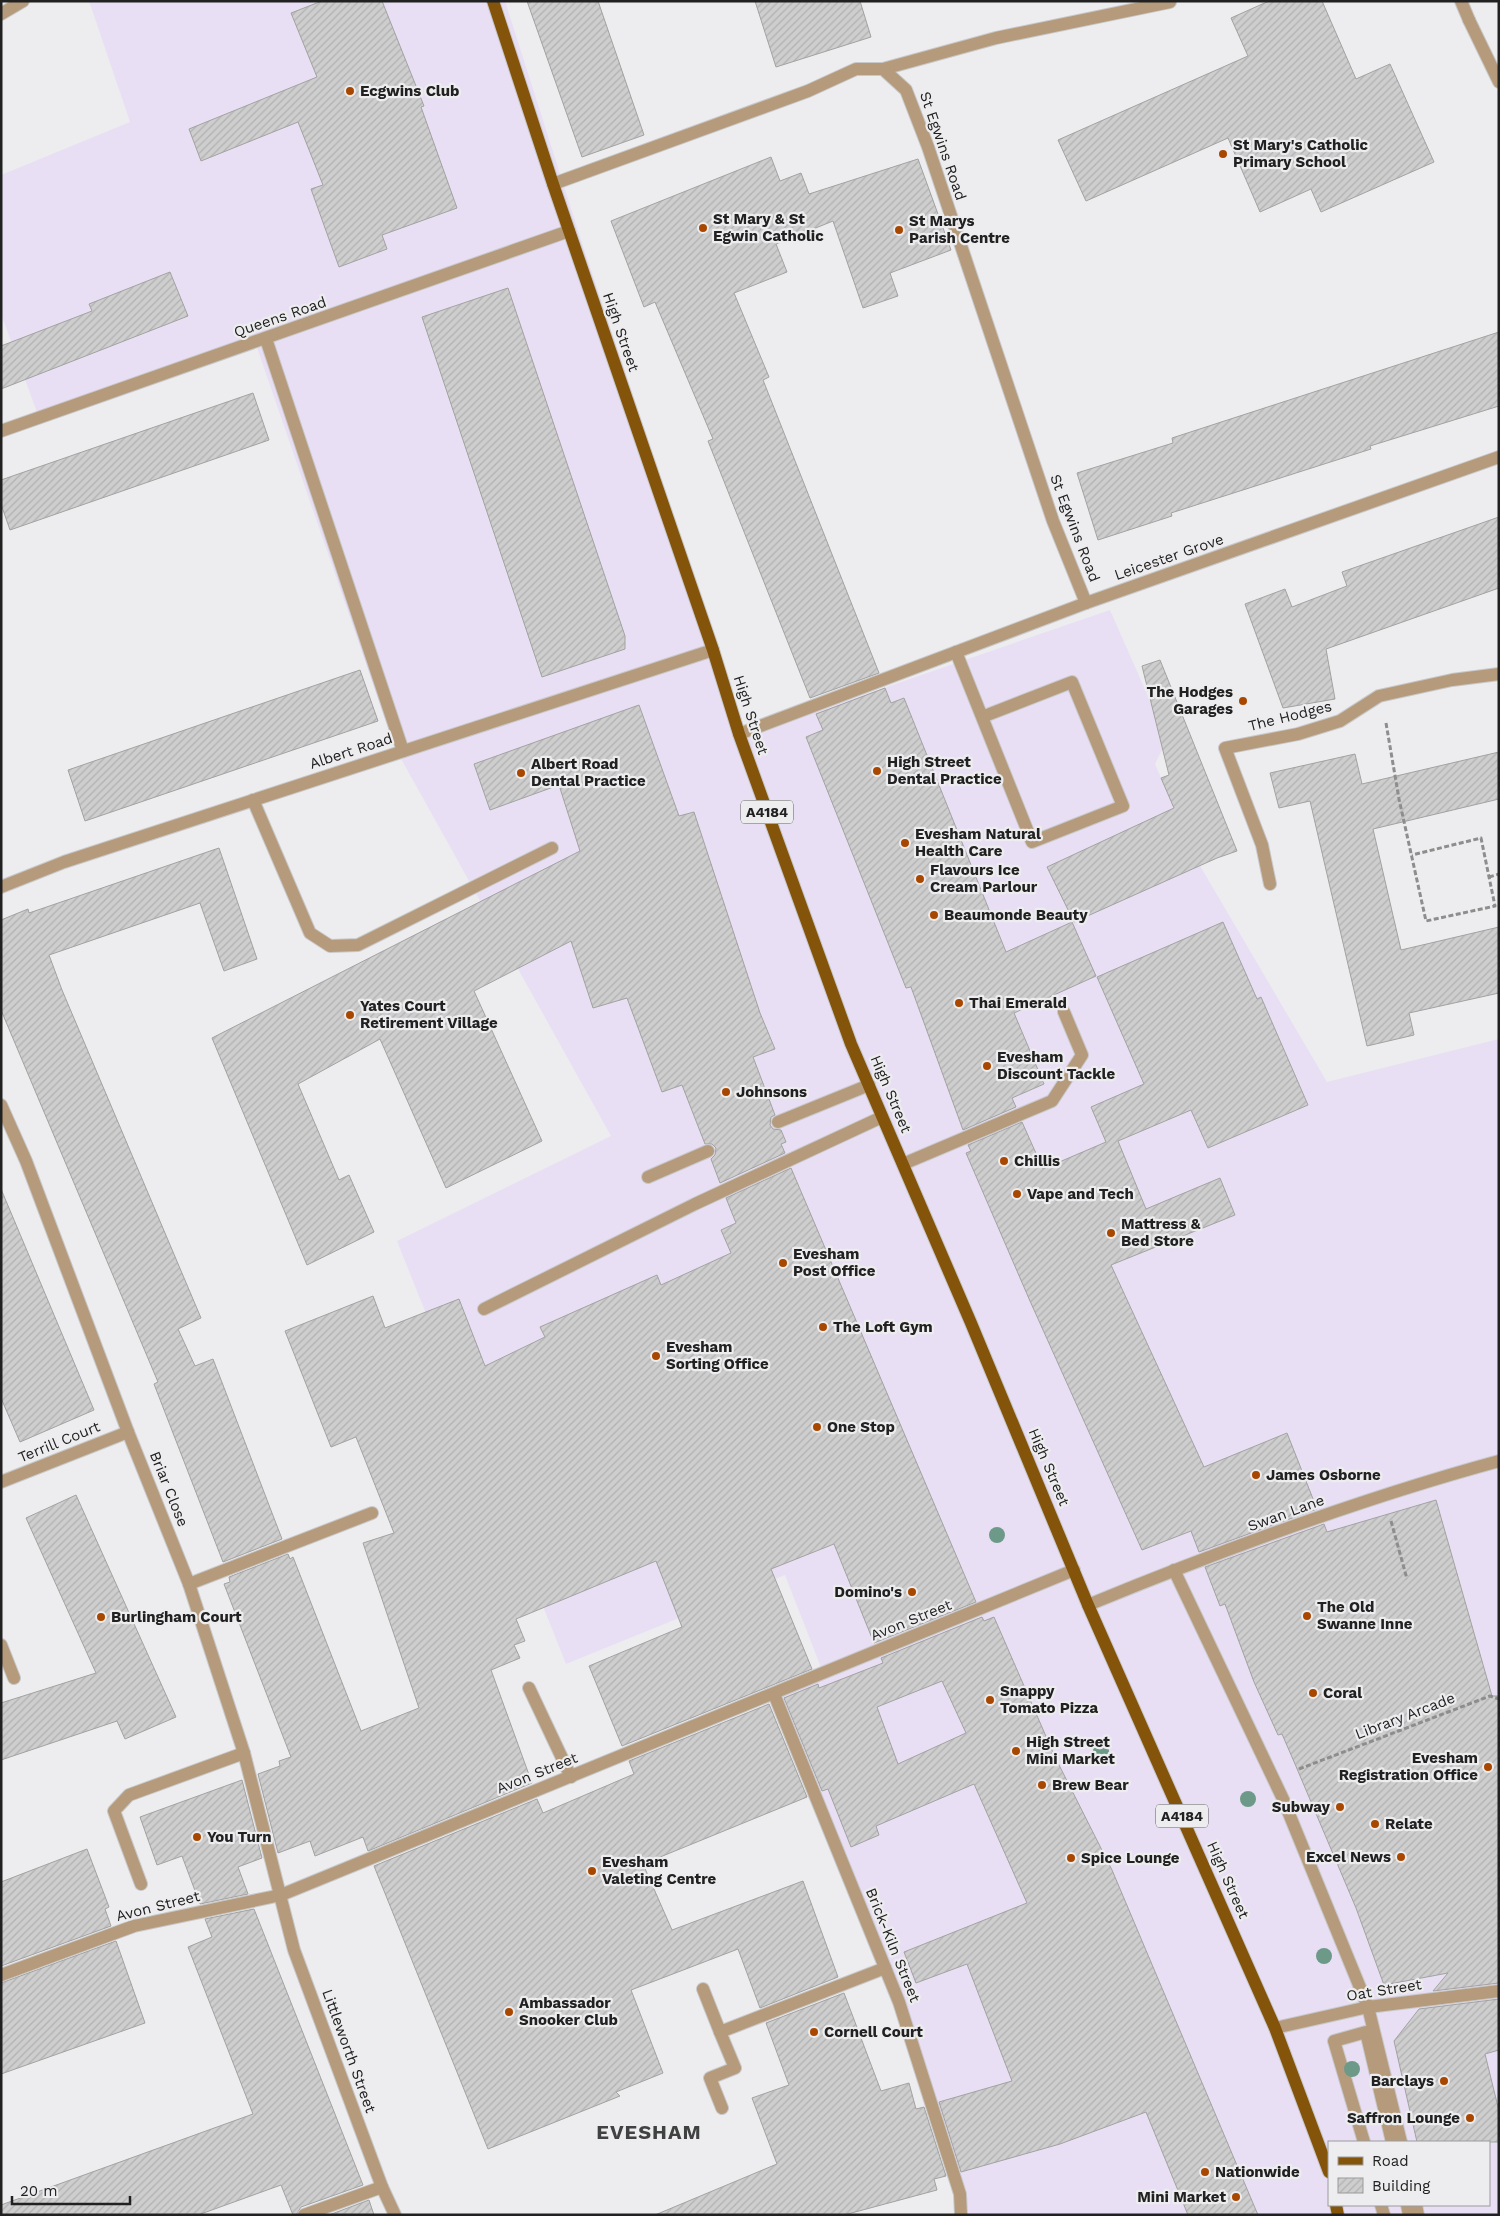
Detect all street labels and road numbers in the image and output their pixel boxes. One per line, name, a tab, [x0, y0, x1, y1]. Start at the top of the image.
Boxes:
street label: St Egwins Road	[916, 89, 970, 203]
street label: High Street	[599, 290, 643, 375]
street label: Queens Road	[231, 293, 329, 341]
street label: St Egwins Road	[1046, 472, 1104, 584]
street label: Leicester Grove	[1112, 530, 1226, 584]
street label: High Street	[730, 673, 773, 758]
street label: The Hodges	[1246, 697, 1334, 735]
street label: Albert Road	[307, 729, 395, 773]
road number: A4184	[741, 800, 793, 824]
street label: High Street	[867, 1052, 916, 1136]
street label: Terrill Court	[15, 1417, 103, 1467]
street label: High Street	[1025, 1425, 1074, 1509]
street label: Briar Close	[146, 1449, 192, 1529]
street label: Swan Lane	[1245, 1491, 1327, 1535]
street label: Avon Street	[868, 1595, 955, 1644]
street label: Library Arcade	[1353, 1689, 1457, 1743]
street label: Avon Street	[494, 1748, 581, 1797]
road number: A4184	[1156, 1804, 1208, 1828]
street label: High Street	[1203, 1839, 1253, 1922]
street label: Brick-Kiln Street	[862, 1885, 924, 2005]
street label: Avon Street	[114, 1887, 202, 1925]
street label: Oat Street	[1345, 1975, 1424, 2005]
street label: Littleworth Street	[318, 1987, 380, 2116]

